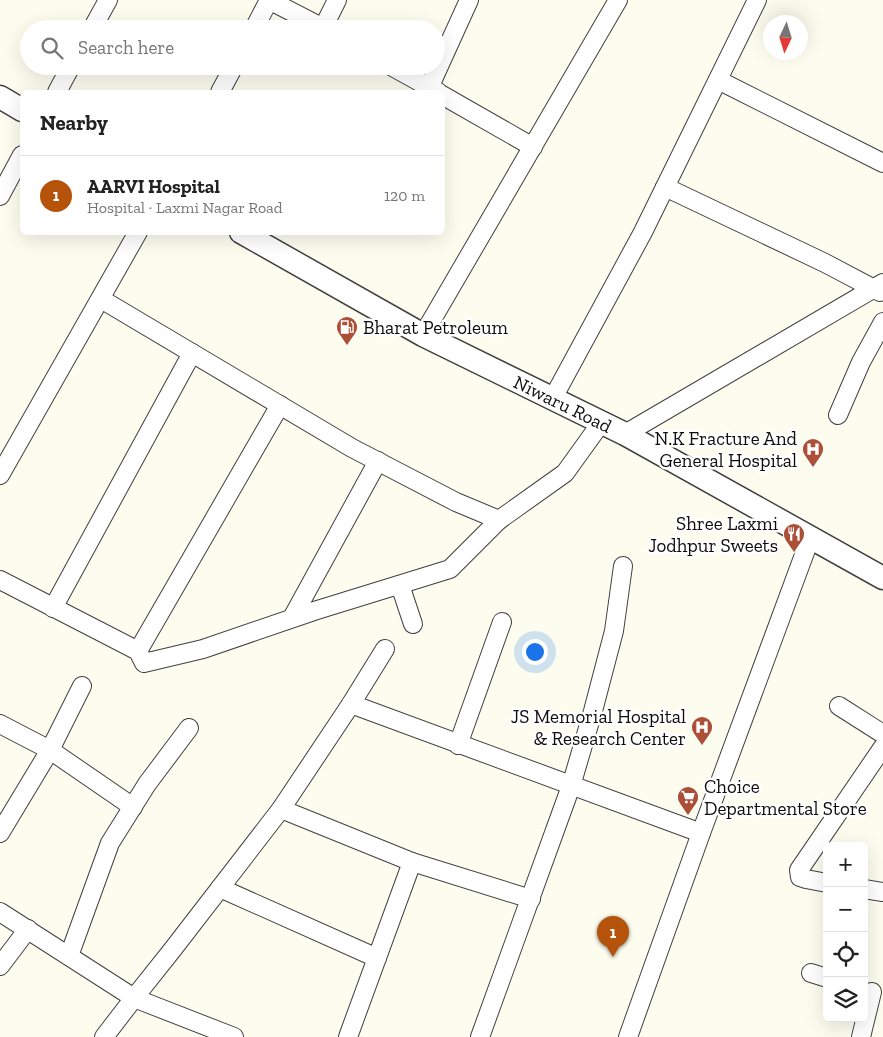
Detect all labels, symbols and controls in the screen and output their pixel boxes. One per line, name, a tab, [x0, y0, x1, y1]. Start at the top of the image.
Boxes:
north arrow	[763, 15, 808, 60]
search box	[20, 20, 445, 75]
icon: search	[38, 34, 66, 62]
text: Search here	[78, 36, 174, 59]
text: Nearby	[40, 110, 108, 135]
text: AARVI Hospital	[87, 175, 220, 198]
text: 1	[53, 186, 59, 205]
text: 120 m	[384, 186, 425, 205]
text: Hospital · Laxmi Nagar Road	[87, 198, 283, 217]
fuel station icon: Bharat Petroleum	[335, 315, 359, 346]
place label: Bharat Petroleum	[363, 316, 509, 339]
street label: Niwaru Road	[510, 370, 616, 438]
place label: N.K Fracture And General Hospital	[655, 427, 798, 472]
hospital icon: N.K Fracture And General Hospital	[801, 437, 825, 468]
place label: Shree Laxmi Jodhpur Sweets	[648, 512, 778, 557]
restaurant icon: Shree Laxmi Jodhpur Sweets	[782, 522, 806, 553]
your location	[522, 639, 548, 665]
place label: JS Memorial Hospital & Research Center	[511, 705, 686, 750]
hospital icon: JS Memorial Hospital & Research Center	[690, 715, 714, 746]
place label: Choice Departmental Store	[704, 775, 867, 820]
supermarket icon: Choice Departmental Store	[676, 785, 700, 816]
map controls	[823, 842, 868, 1022]
button: +	[823, 842, 868, 887]
button: −	[823, 887, 868, 932]
pin: 1	[597, 916, 629, 957]
button: locate	[823, 932, 868, 977]
button: layers	[823, 977, 868, 1022]

